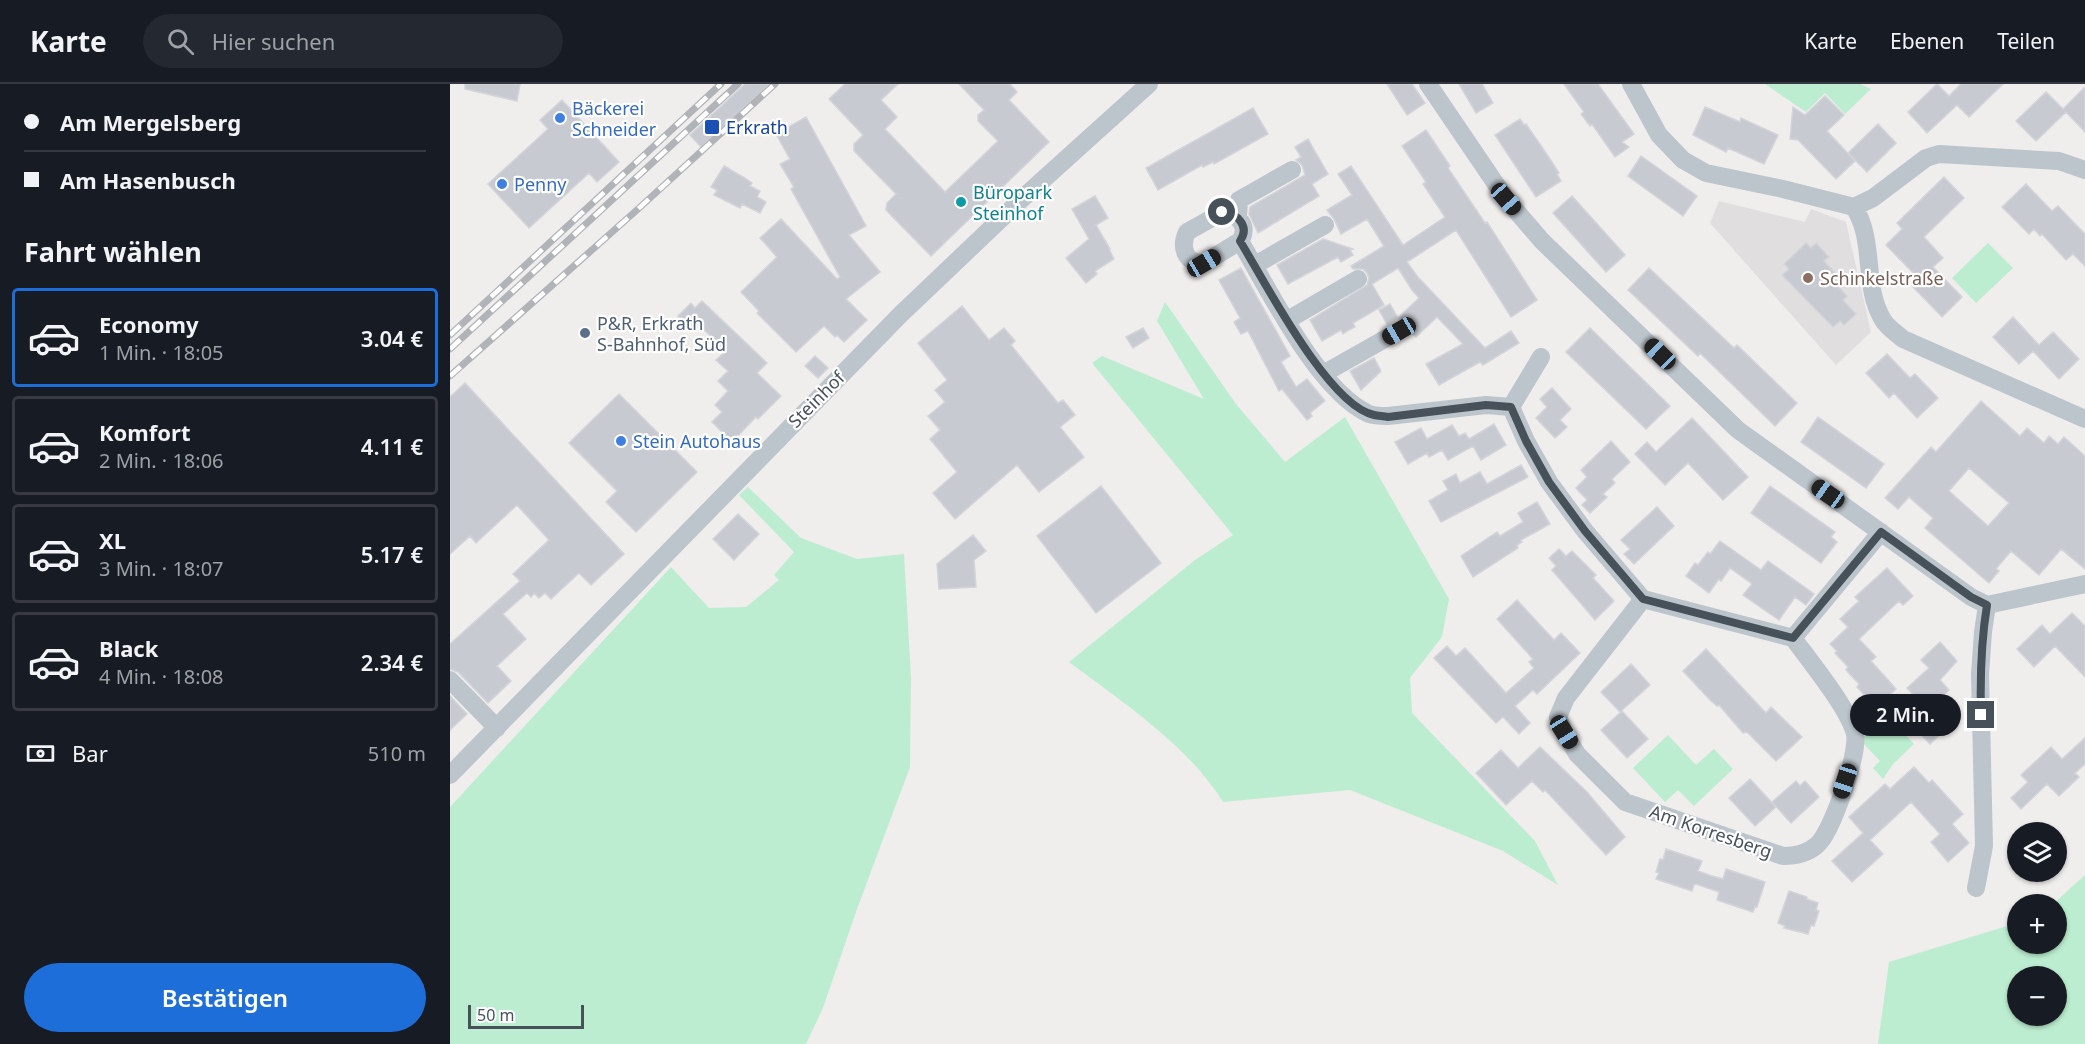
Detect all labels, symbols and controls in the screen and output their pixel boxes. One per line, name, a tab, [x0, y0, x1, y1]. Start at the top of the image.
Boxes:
search box	[143, 14, 563, 68]
text: Karte	[30, 22, 107, 60]
icon: search	[164, 25, 197, 58]
text: Hier suchen	[212, 26, 335, 56]
text: Karte	[1804, 27, 1857, 55]
text: Ebenen	[1890, 27, 1964, 55]
text: Teilen	[1997, 27, 2055, 55]
place label: Bäckerei Schneider	[572, 96, 657, 141]
text: Am Mergelsberg	[60, 107, 241, 137]
marker: Bäckerei Schneider	[553, 111, 567, 125]
place label: Erkrath	[726, 115, 788, 139]
marker: Erkrath	[703, 118, 721, 136]
text: Am Hasenbusch	[60, 165, 236, 195]
place label: Penny	[514, 172, 567, 196]
marker: Penny	[495, 177, 509, 191]
place label: Büropark Steinhof	[973, 180, 1052, 225]
car	[1487, 180, 1525, 218]
marker: Büropark Steinhof	[954, 195, 968, 209]
route start	[1208, 198, 1235, 225]
text: Fahrt wählen	[24, 233, 202, 270]
car	[1184, 246, 1224, 280]
place label: Schinkelstraße	[1820, 266, 1944, 290]
marker: Schinkelstraße	[1801, 271, 1815, 285]
text: Economy	[99, 309, 198, 339]
icon: car	[27, 311, 81, 365]
place label: P&R, Erkrath S-Bahnhof, Süd	[597, 311, 726, 356]
car	[1379, 314, 1419, 348]
text: 3.04 €	[361, 323, 423, 353]
marker: P&R, Erkrath S-Bahnhof, Süd	[578, 326, 592, 340]
car	[1641, 335, 1679, 373]
text: 1 Min. · 18:05	[99, 339, 224, 366]
street label: Steinhof	[783, 365, 850, 432]
text: Komfort	[99, 417, 190, 447]
icon: car	[27, 419, 81, 473]
place label: Stein Autohaus	[633, 429, 761, 453]
text: 4.11 €	[361, 431, 423, 461]
marker: Stein Autohaus	[614, 434, 628, 448]
text: 2 Min. · 18:06	[99, 447, 224, 474]
car	[1808, 476, 1848, 512]
text: XL	[99, 525, 126, 555]
icon: car	[27, 527, 81, 581]
text: 5.17 €	[361, 539, 423, 569]
text: 3 Min. · 18:07	[99, 555, 224, 582]
text: Black	[99, 633, 158, 663]
icon: car	[27, 635, 81, 689]
text: 2.34 €	[361, 647, 423, 677]
text: 4 Min. · 18:08	[99, 663, 224, 690]
callout: 2 Min.	[1849, 694, 1960, 736]
text: 2 Min.	[1876, 701, 1935, 728]
route end	[1967, 701, 1994, 728]
car	[1547, 712, 1581, 752]
icon: cash	[24, 737, 57, 770]
text: Bar	[72, 738, 108, 768]
text: 510 m	[368, 740, 426, 767]
car	[1831, 761, 1859, 801]
street label: Am Korresberg	[1647, 799, 1775, 863]
map controls	[2007, 822, 2067, 1026]
button: layers	[2007, 822, 2067, 882]
button: +	[2007, 894, 2067, 954]
button: Bestätigen	[24, 963, 426, 1032]
button: −	[2007, 966, 2067, 1026]
scale bar	[468, 1002, 584, 1030]
text: 50 m	[477, 1004, 514, 1026]

